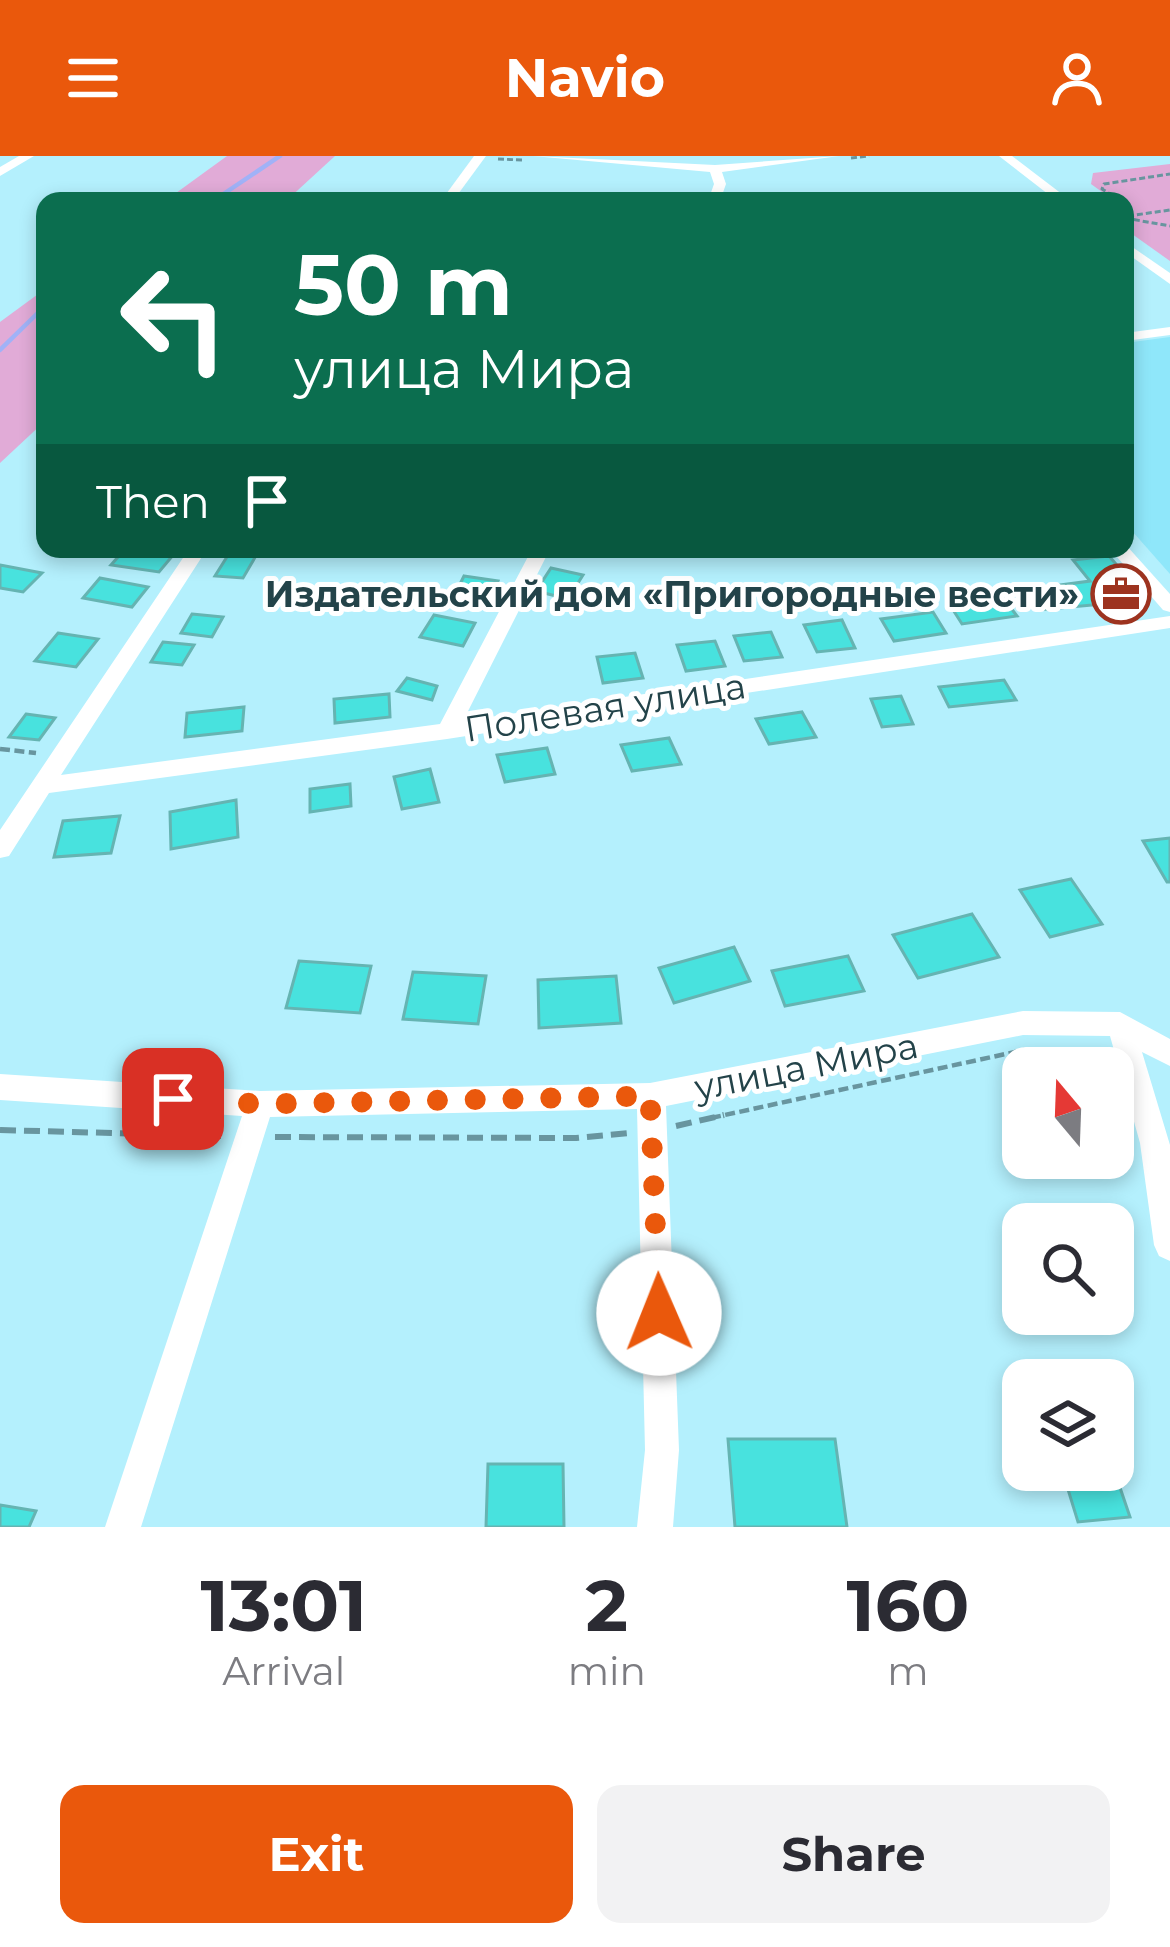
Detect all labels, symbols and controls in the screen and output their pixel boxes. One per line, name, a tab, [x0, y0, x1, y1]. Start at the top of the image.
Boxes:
icon: menu	[60, 45, 126, 111]
text: Navio	[505, 45, 665, 111]
icon: person	[1044, 45, 1110, 111]
text: 50 m	[294, 234, 513, 336]
icon: left	[96, 240, 252, 396]
text: улица Мира	[294, 336, 634, 402]
icon: arrive	[234, 468, 300, 534]
text: Then	[96, 474, 210, 529]
office icon: Издательский дом «Пригородные вести»	[1090, 563, 1152, 625]
place label: Издательский дом «Пригородные вести»	[265, 572, 1079, 616]
street label: Полевая улица	[461, 663, 749, 751]
street label: улица Мира	[689, 1023, 922, 1109]
north arrow	[1002, 1047, 1134, 1179]
map controls	[1002, 1047, 1134, 1491]
pin	[122, 1048, 224, 1150]
icon: arrive	[140, 1066, 206, 1132]
button: search	[1002, 1203, 1134, 1335]
position arrow	[596, 1250, 722, 1376]
button: layers	[1002, 1359, 1134, 1491]
text: 13:01	[201, 1561, 367, 1649]
text: 2	[586, 1561, 628, 1649]
text: 160	[846, 1561, 969, 1649]
text: Arrival	[222, 1647, 345, 1695]
text: min	[568, 1647, 646, 1695]
text: m	[887, 1647, 929, 1695]
button: Exit	[60, 1785, 573, 1923]
button: Share	[597, 1785, 1110, 1923]

